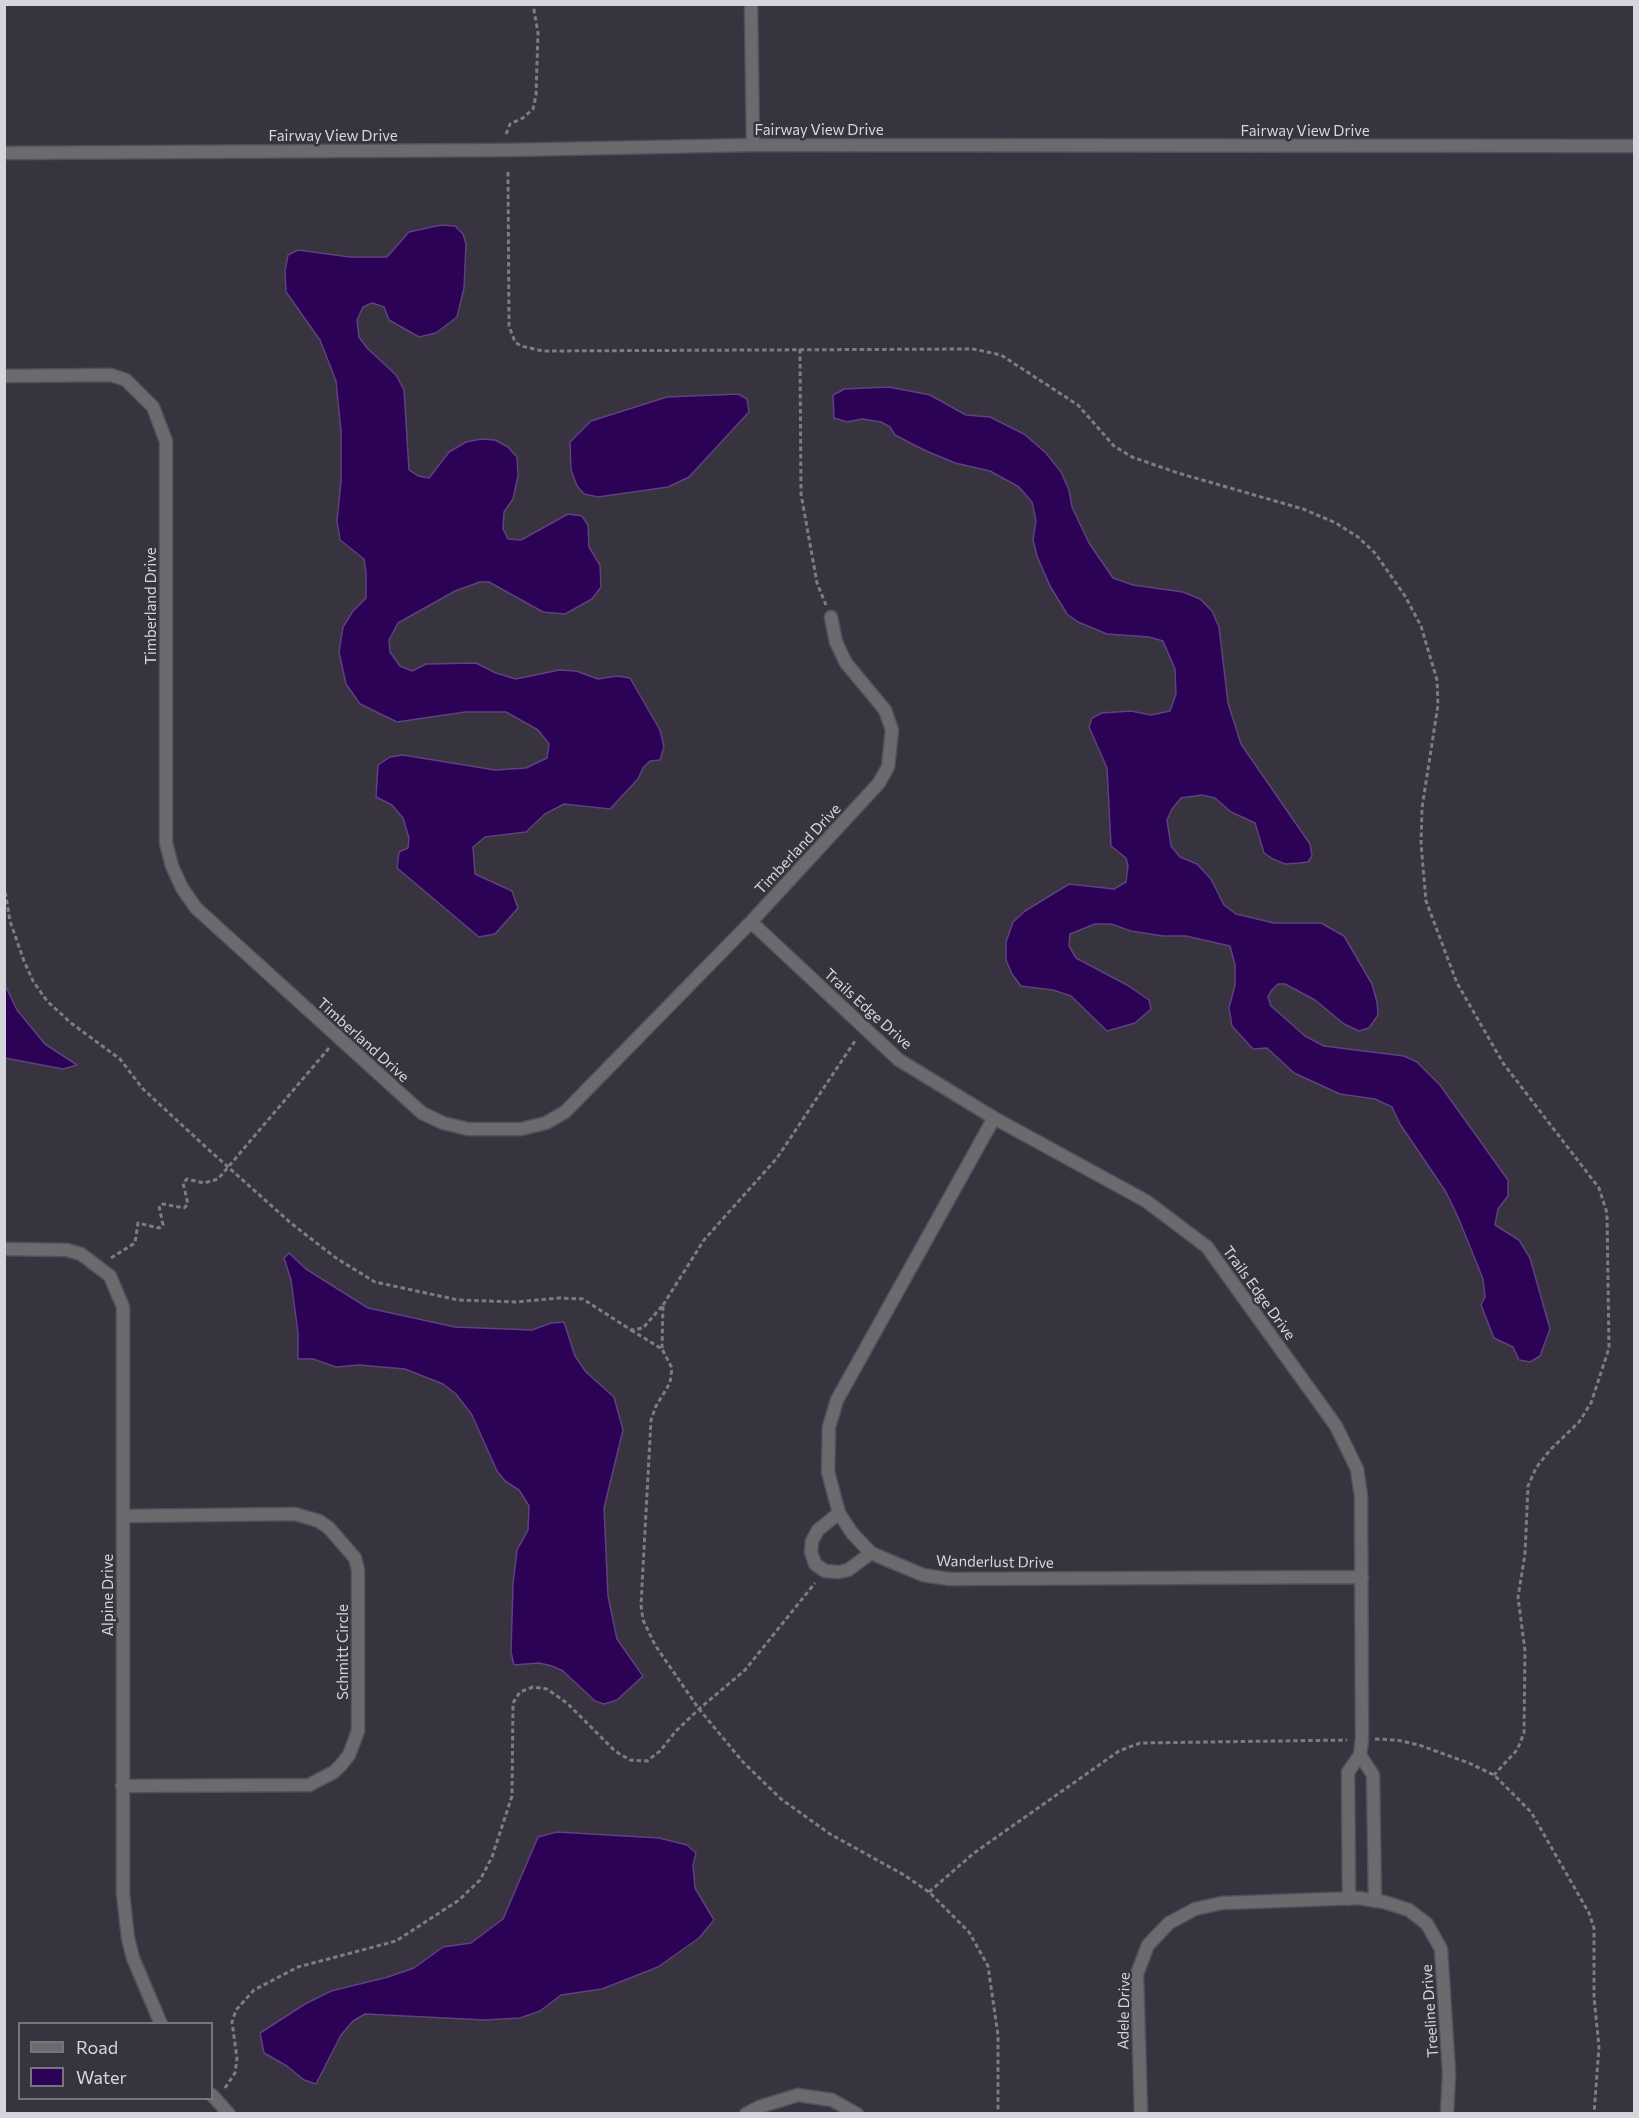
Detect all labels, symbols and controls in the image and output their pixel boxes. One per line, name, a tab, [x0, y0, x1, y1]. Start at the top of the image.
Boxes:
street label: Fairway View Drive	[754, 121, 884, 139]
street label: Fairway View Drive	[1240, 122, 1370, 140]
street label: Fairway View Drive	[268, 127, 398, 145]
street label: Timberland Drive	[142, 547, 160, 665]
street label: Timberland Drive	[751, 800, 845, 898]
street label: Trails Edge Drive	[820, 965, 916, 1053]
street label: Timberland Drive	[313, 994, 413, 1086]
street label: Trails Edge Drive	[1219, 1242, 1299, 1344]
street label: Wanderlust Drive	[936, 1552, 1054, 1572]
street label: Alpine Drive	[99, 1554, 117, 1636]
street label: Schmitt Circle	[334, 1604, 352, 1700]
street label: Treeline Drive	[1418, 1964, 1442, 2058]
street label: Adele Drive	[1114, 1972, 1134, 2050]
legend	[18, 2022, 213, 2100]
text: Road	[76, 2036, 118, 2058]
text: Water	[76, 2066, 127, 2088]

